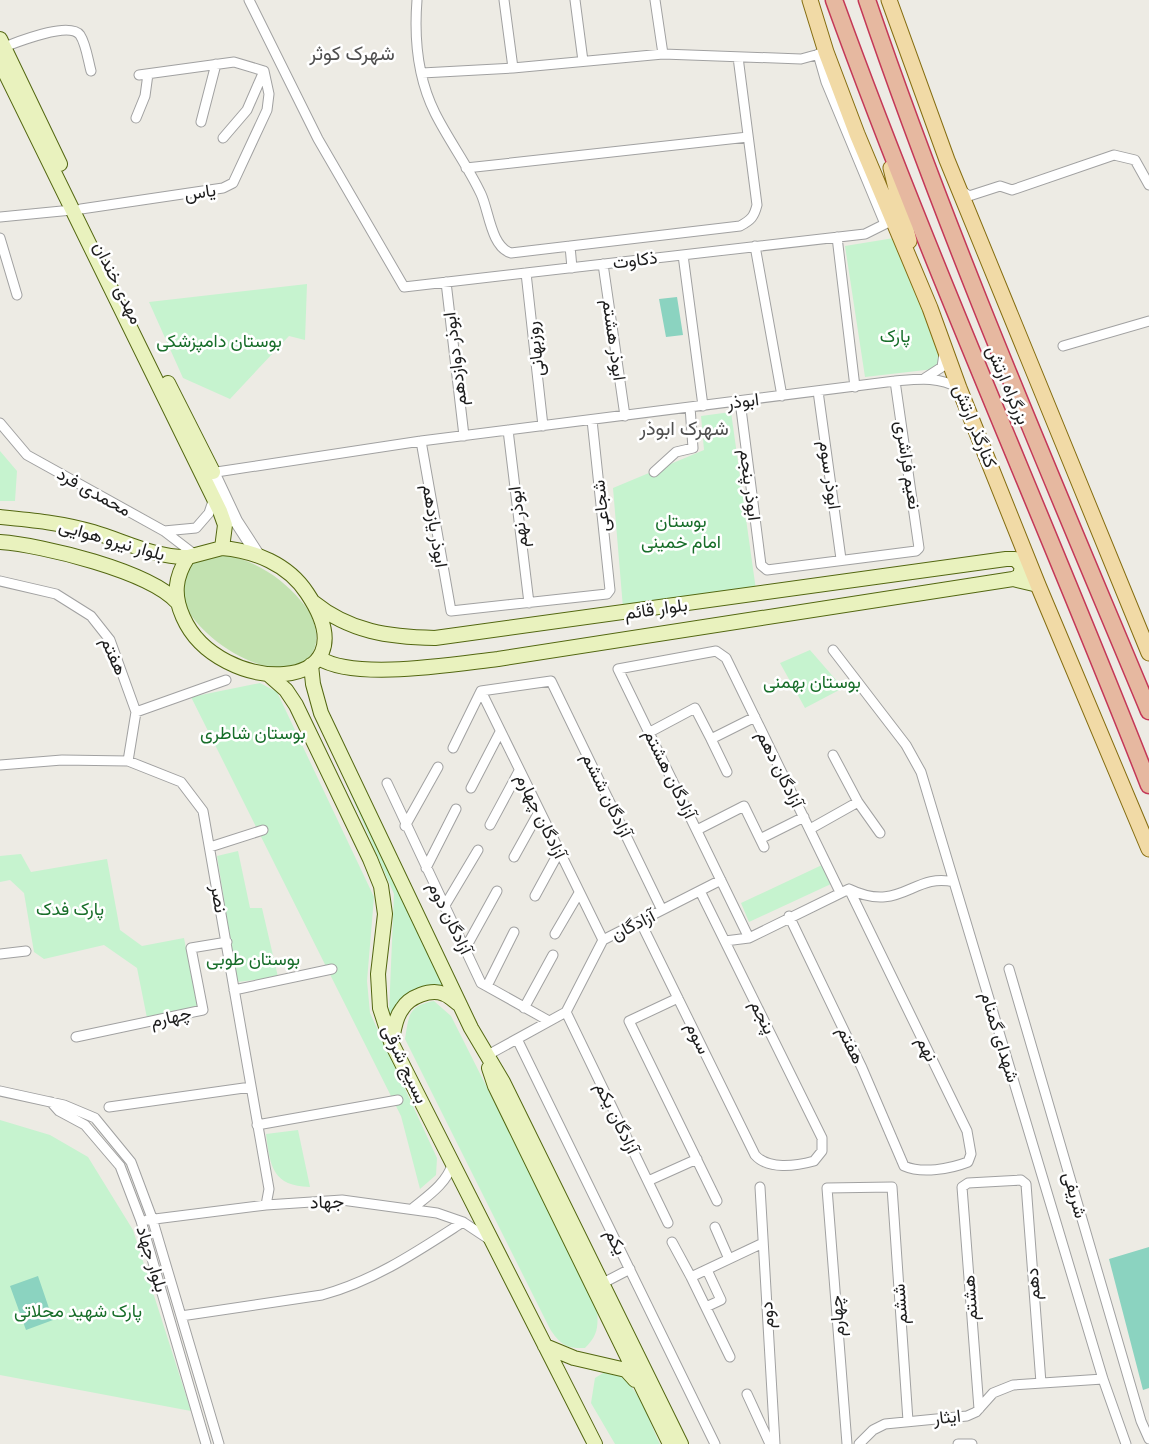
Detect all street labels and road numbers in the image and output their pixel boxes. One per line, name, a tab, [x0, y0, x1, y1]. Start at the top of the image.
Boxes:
street label: یاس	[183, 179, 217, 205]
street label: مهدی خندان	[89, 238, 147, 328]
street label: ذکاوت	[611, 246, 659, 274]
street label: ابوذر هشتم	[596, 298, 631, 382]
street label: ابوذر دوازدهم	[438, 311, 473, 407]
street label: روزبهانی	[521, 320, 549, 378]
street label: بزرگراه ارتش	[981, 342, 1035, 428]
street label: کنارگذر ارتش	[948, 381, 1002, 471]
street label: ابوذر	[725, 388, 760, 414]
street label: نعیم فراشری	[889, 419, 926, 511]
street label: ابوذر سوم	[813, 439, 846, 511]
street label: ابوذر پنجم	[734, 448, 765, 522]
street label: محمدی فرد	[53, 463, 135, 521]
street label: شجاعی	[587, 479, 615, 533]
street label: ابوذر یازدهم	[417, 483, 452, 569]
street label: ابوذر نهم	[503, 485, 534, 549]
street label: بلوار نیرو هوایی	[56, 514, 168, 566]
street label: بلوار قائم	[623, 594, 689, 625]
street label: هفتم	[95, 634, 132, 679]
street label: آزادگان هشتم	[638, 726, 702, 824]
street label: آزادگان دهم	[751, 727, 809, 813]
street label: آزادگان ششم	[576, 749, 638, 843]
street label: آزادگان چهارم	[510, 770, 572, 864]
street label: آزادگان دوم	[422, 878, 478, 960]
street label: نصر	[206, 883, 232, 914]
street label: آزادگان	[607, 904, 660, 945]
street label: شهدای گمنام	[975, 989, 1024, 1085]
street label: پنجم	[744, 996, 781, 1038]
street label: چهارم	[149, 1002, 194, 1033]
street label: سوم	[680, 1018, 715, 1058]
street label: بسیج شرقی	[376, 1021, 433, 1107]
street label: هفتم	[832, 1023, 870, 1068]
street label: نهم	[911, 1033, 942, 1066]
street label: آزادگان یکم	[589, 1079, 645, 1160]
street label: شریفی	[1058, 1169, 1092, 1221]
street label: جهاد	[309, 1190, 345, 1214]
street label: بلوار جهاد	[132, 1223, 172, 1295]
street label: یکم	[599, 1225, 632, 1259]
street label: دهم	[1021, 1267, 1046, 1301]
street label: هشتم	[957, 1274, 984, 1321]
street label: ششم	[888, 1283, 913, 1325]
street label: چهارم	[825, 1295, 850, 1337]
street label: دوم	[755, 1301, 780, 1329]
street label: ایثار	[931, 1405, 962, 1429]

